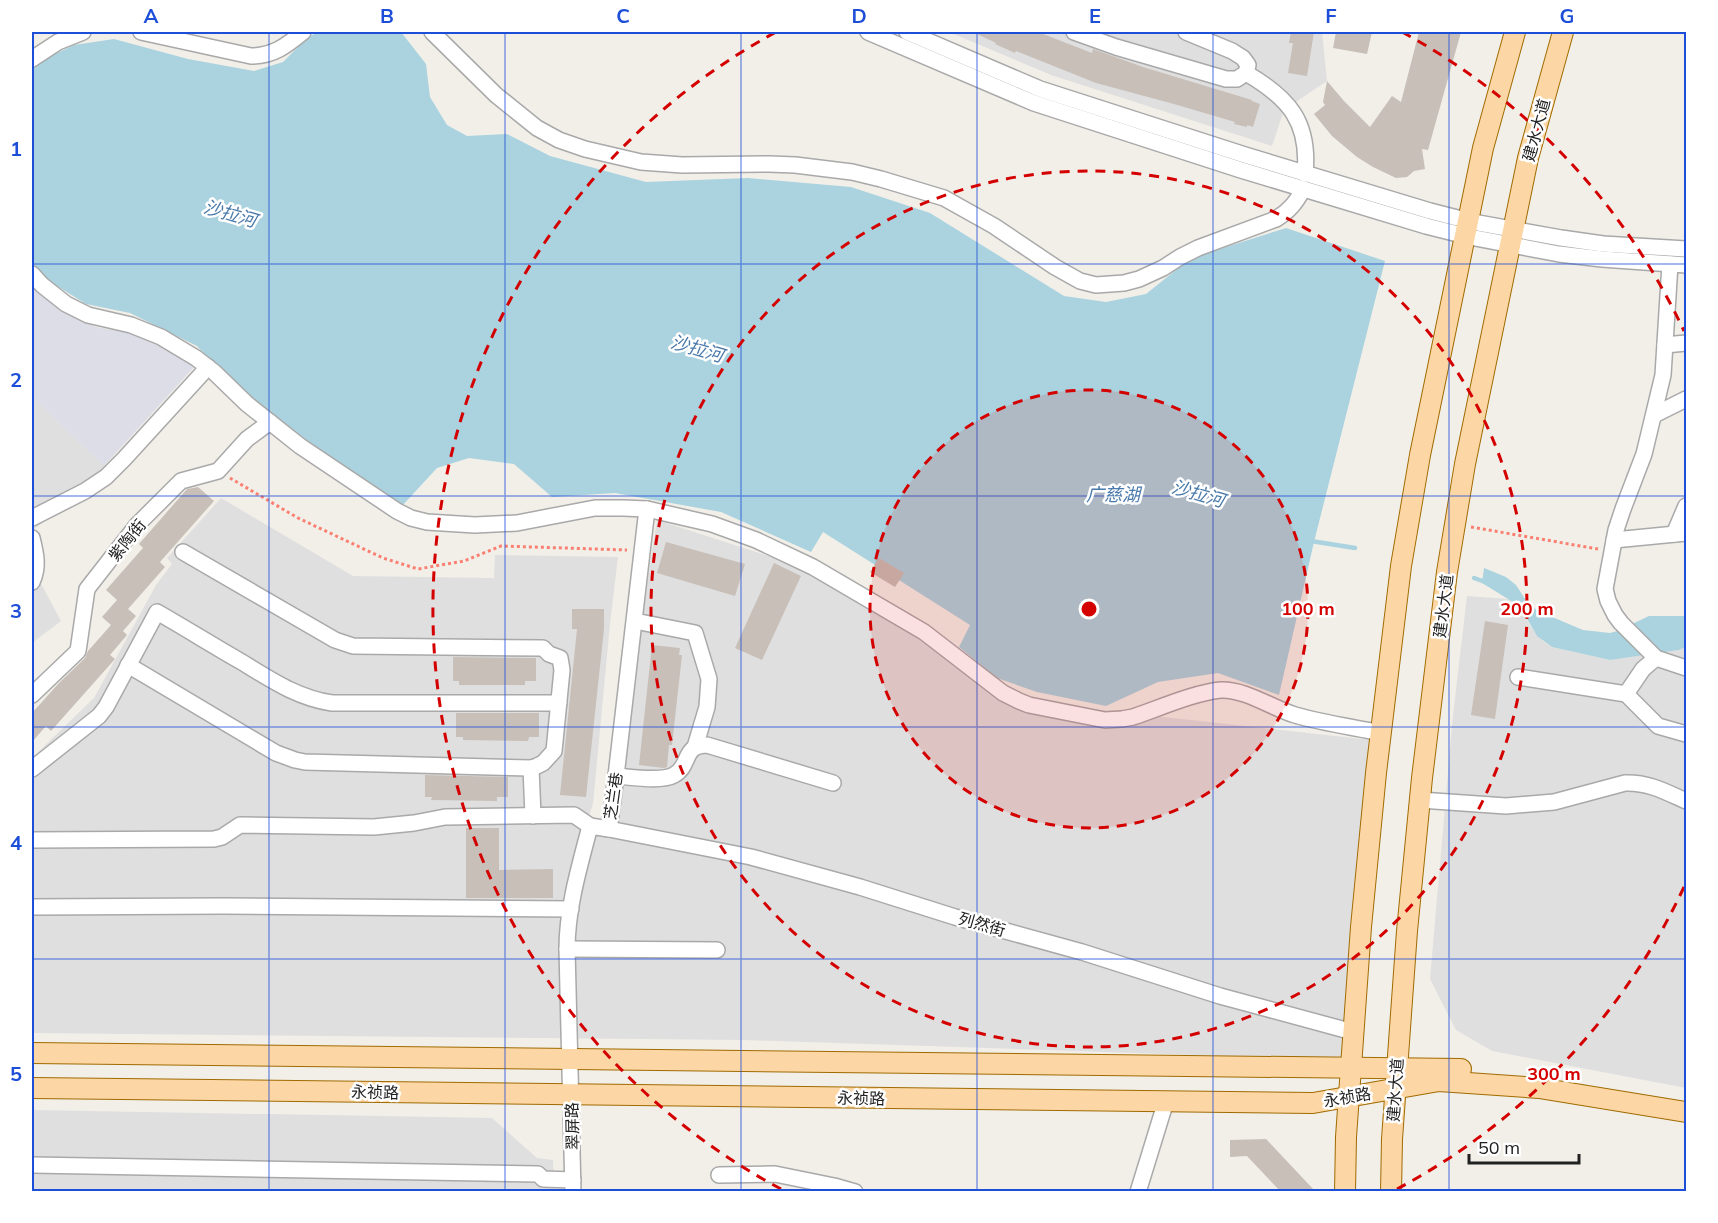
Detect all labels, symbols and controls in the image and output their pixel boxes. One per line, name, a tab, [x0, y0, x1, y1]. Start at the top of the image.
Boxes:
text: A	[144, 3, 159, 28]
text: B	[380, 3, 394, 28]
text: C	[616, 3, 630, 28]
text: D	[851, 3, 867, 28]
text: E	[1089, 3, 1101, 28]
text: F	[1325, 3, 1337, 28]
text: G	[1560, 3, 1574, 28]
street label: 建水大道	[1518, 96, 1554, 164]
text: 1	[10, 136, 22, 161]
water label: 沙拉河	[201, 195, 262, 233]
water label: 沙拉河	[668, 330, 729, 368]
text: 2	[10, 367, 22, 392]
water label: 沙拉河	[1169, 475, 1230, 513]
water label: 广慈湖	[1086, 483, 1143, 506]
street label: 紫陶街	[104, 515, 150, 565]
street label: 建水大道	[1429, 573, 1457, 639]
text: 100 m	[1281, 597, 1335, 620]
text: 200 m	[1500, 597, 1554, 620]
text: 3	[10, 598, 22, 623]
centre of rings	[1079, 599, 1099, 619]
street label: 芝兰巷	[600, 771, 626, 821]
text: 4	[10, 830, 22, 855]
street label: 列然街	[956, 908, 1008, 940]
street label: 建水大道	[1383, 1057, 1407, 1123]
text: 5	[10, 1061, 22, 1086]
text: 300 m	[1527, 1062, 1581, 1085]
street label: 永祯路	[351, 1082, 399, 1102]
street label: 永祯路	[1322, 1083, 1372, 1111]
street label: 永祯路	[837, 1088, 885, 1108]
street label: 翠屏路	[562, 1102, 582, 1150]
scale bar	[1469, 1127, 1578, 1165]
text: 50 m	[1478, 1136, 1520, 1159]

